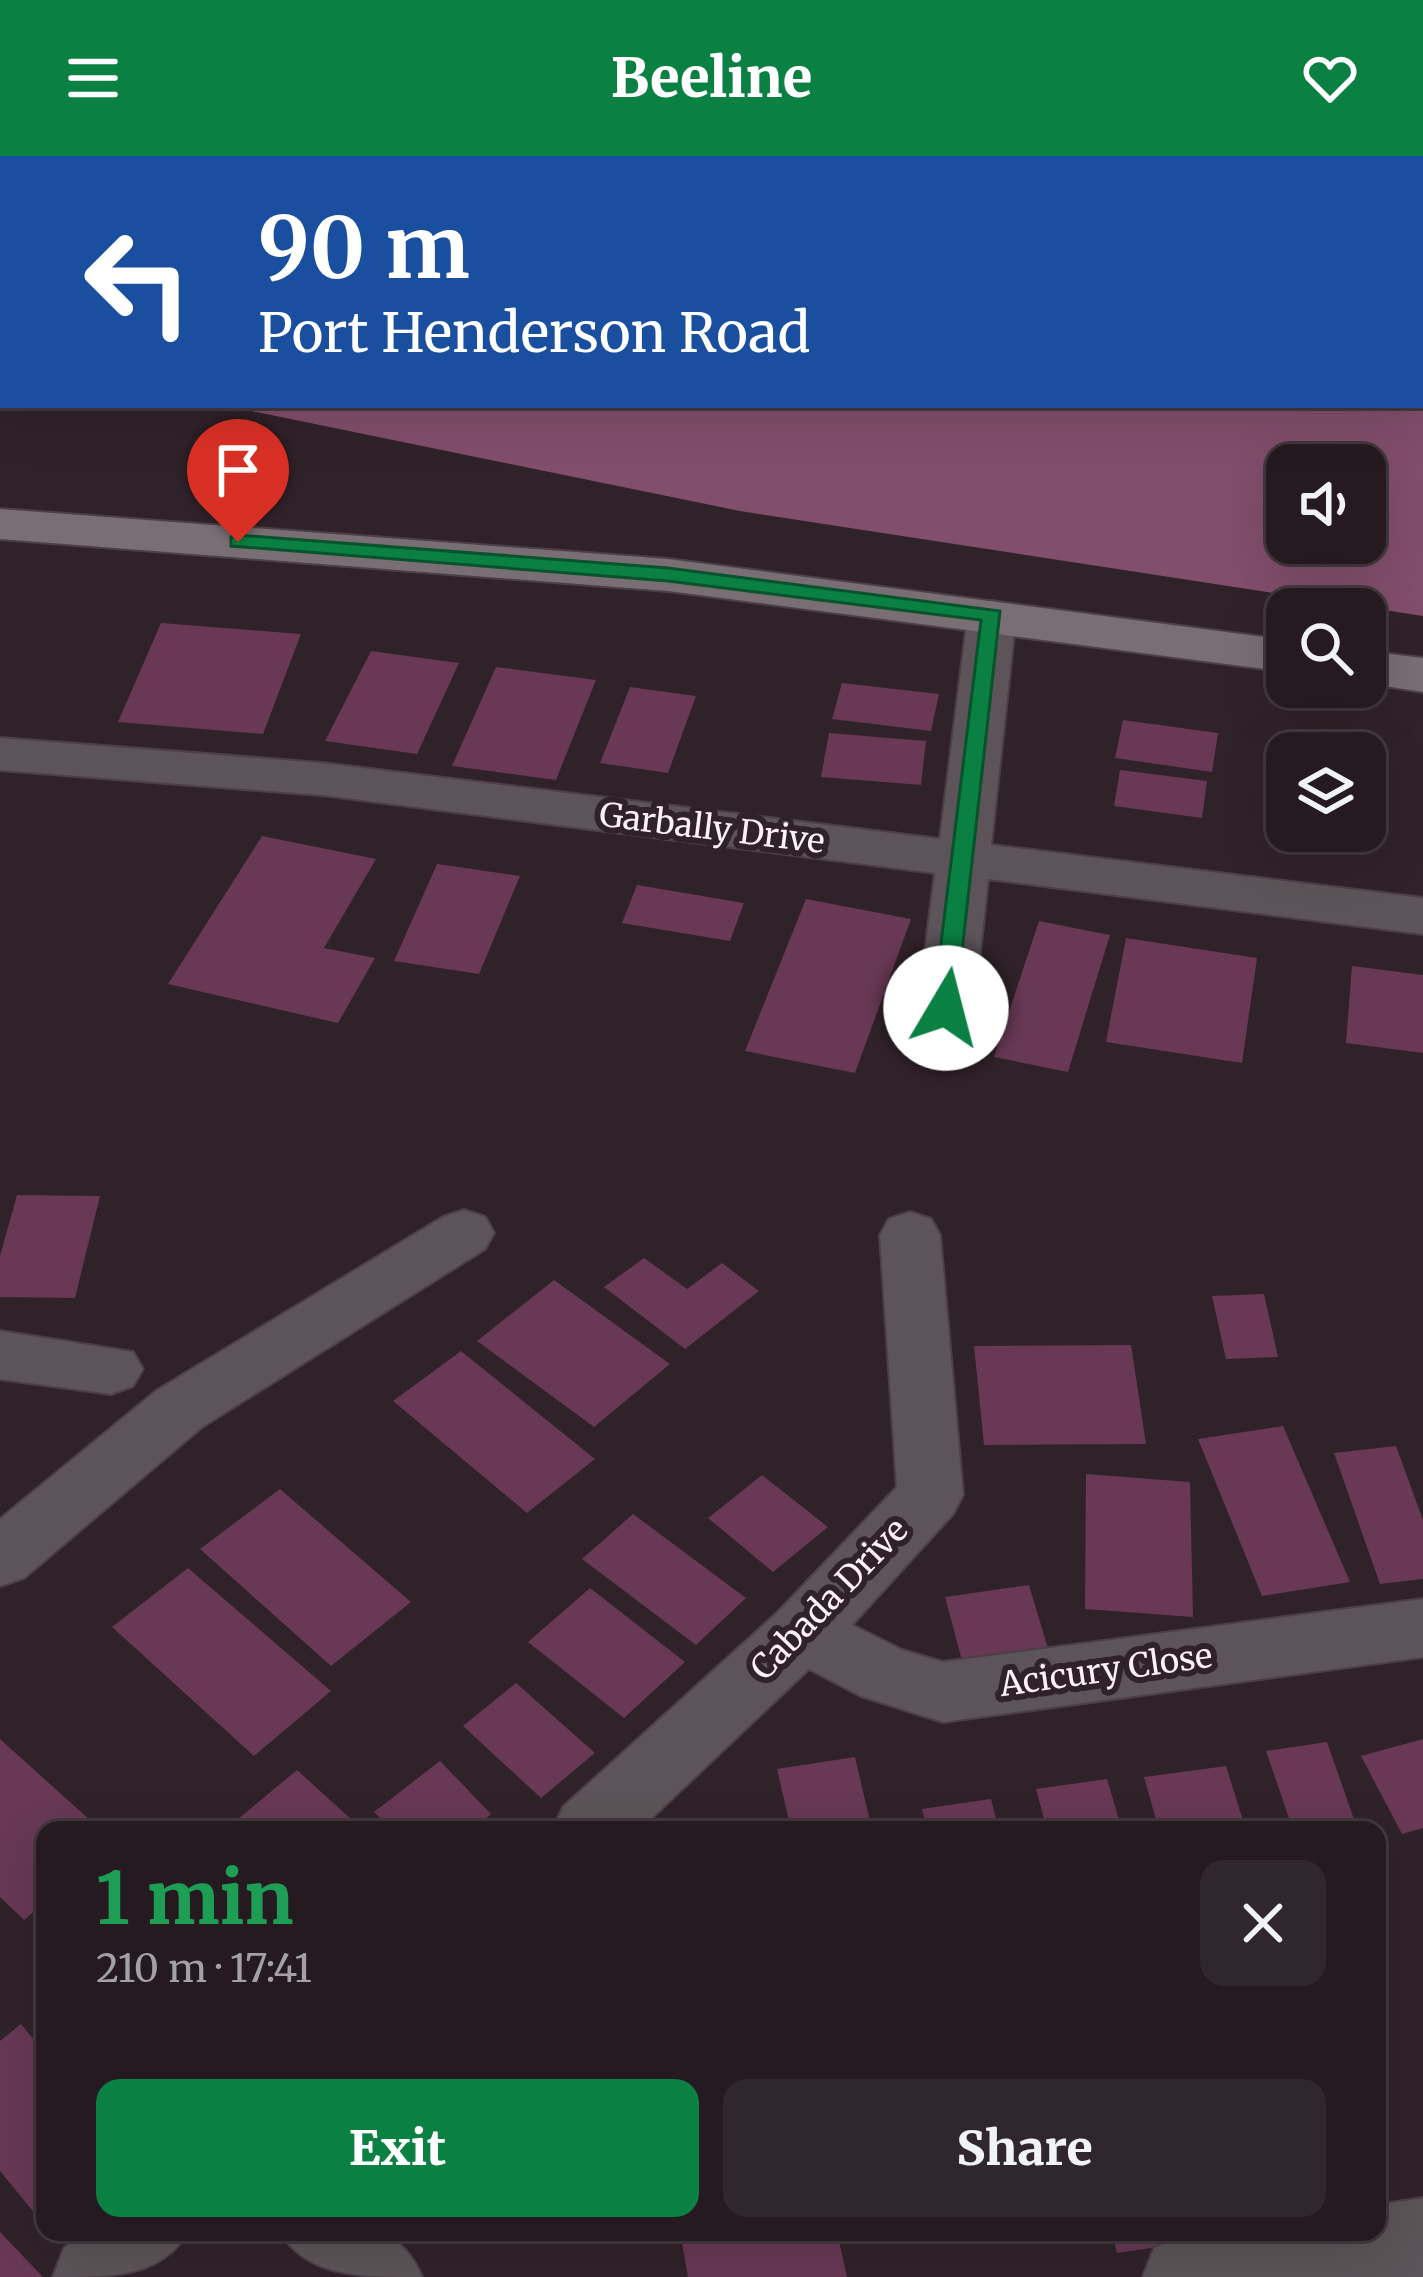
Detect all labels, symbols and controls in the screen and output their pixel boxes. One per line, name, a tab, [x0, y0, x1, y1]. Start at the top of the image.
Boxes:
text: Beeline	[611, 44, 812, 112]
icon: menu	[60, 45, 126, 111]
icon: heart	[1297, 45, 1363, 111]
text: 90 m	[258, 195, 470, 301]
icon: left	[60, 204, 216, 360]
text: Port Henderson Road	[258, 299, 810, 367]
pin	[187, 419, 289, 542]
icon: arrive	[205, 437, 271, 503]
map controls	[1266, 444, 1386, 852]
button: sound	[1266, 444, 1386, 564]
button: search	[1266, 588, 1386, 708]
button: layers	[1266, 732, 1386, 852]
street label: Garbally Drive	[597, 794, 827, 862]
position arrow	[883, 945, 1009, 1071]
street label: Cabada Drive	[742, 1510, 916, 1688]
street label: Acicury Close	[996, 1635, 1215, 1705]
text: 1 min	[96, 1853, 293, 1944]
button: close	[1200, 1860, 1326, 1986]
text: 210 m · 17:41	[96, 1944, 312, 1993]
button: Exit	[96, 2079, 699, 2217]
button: Share	[723, 2079, 1326, 2217]

